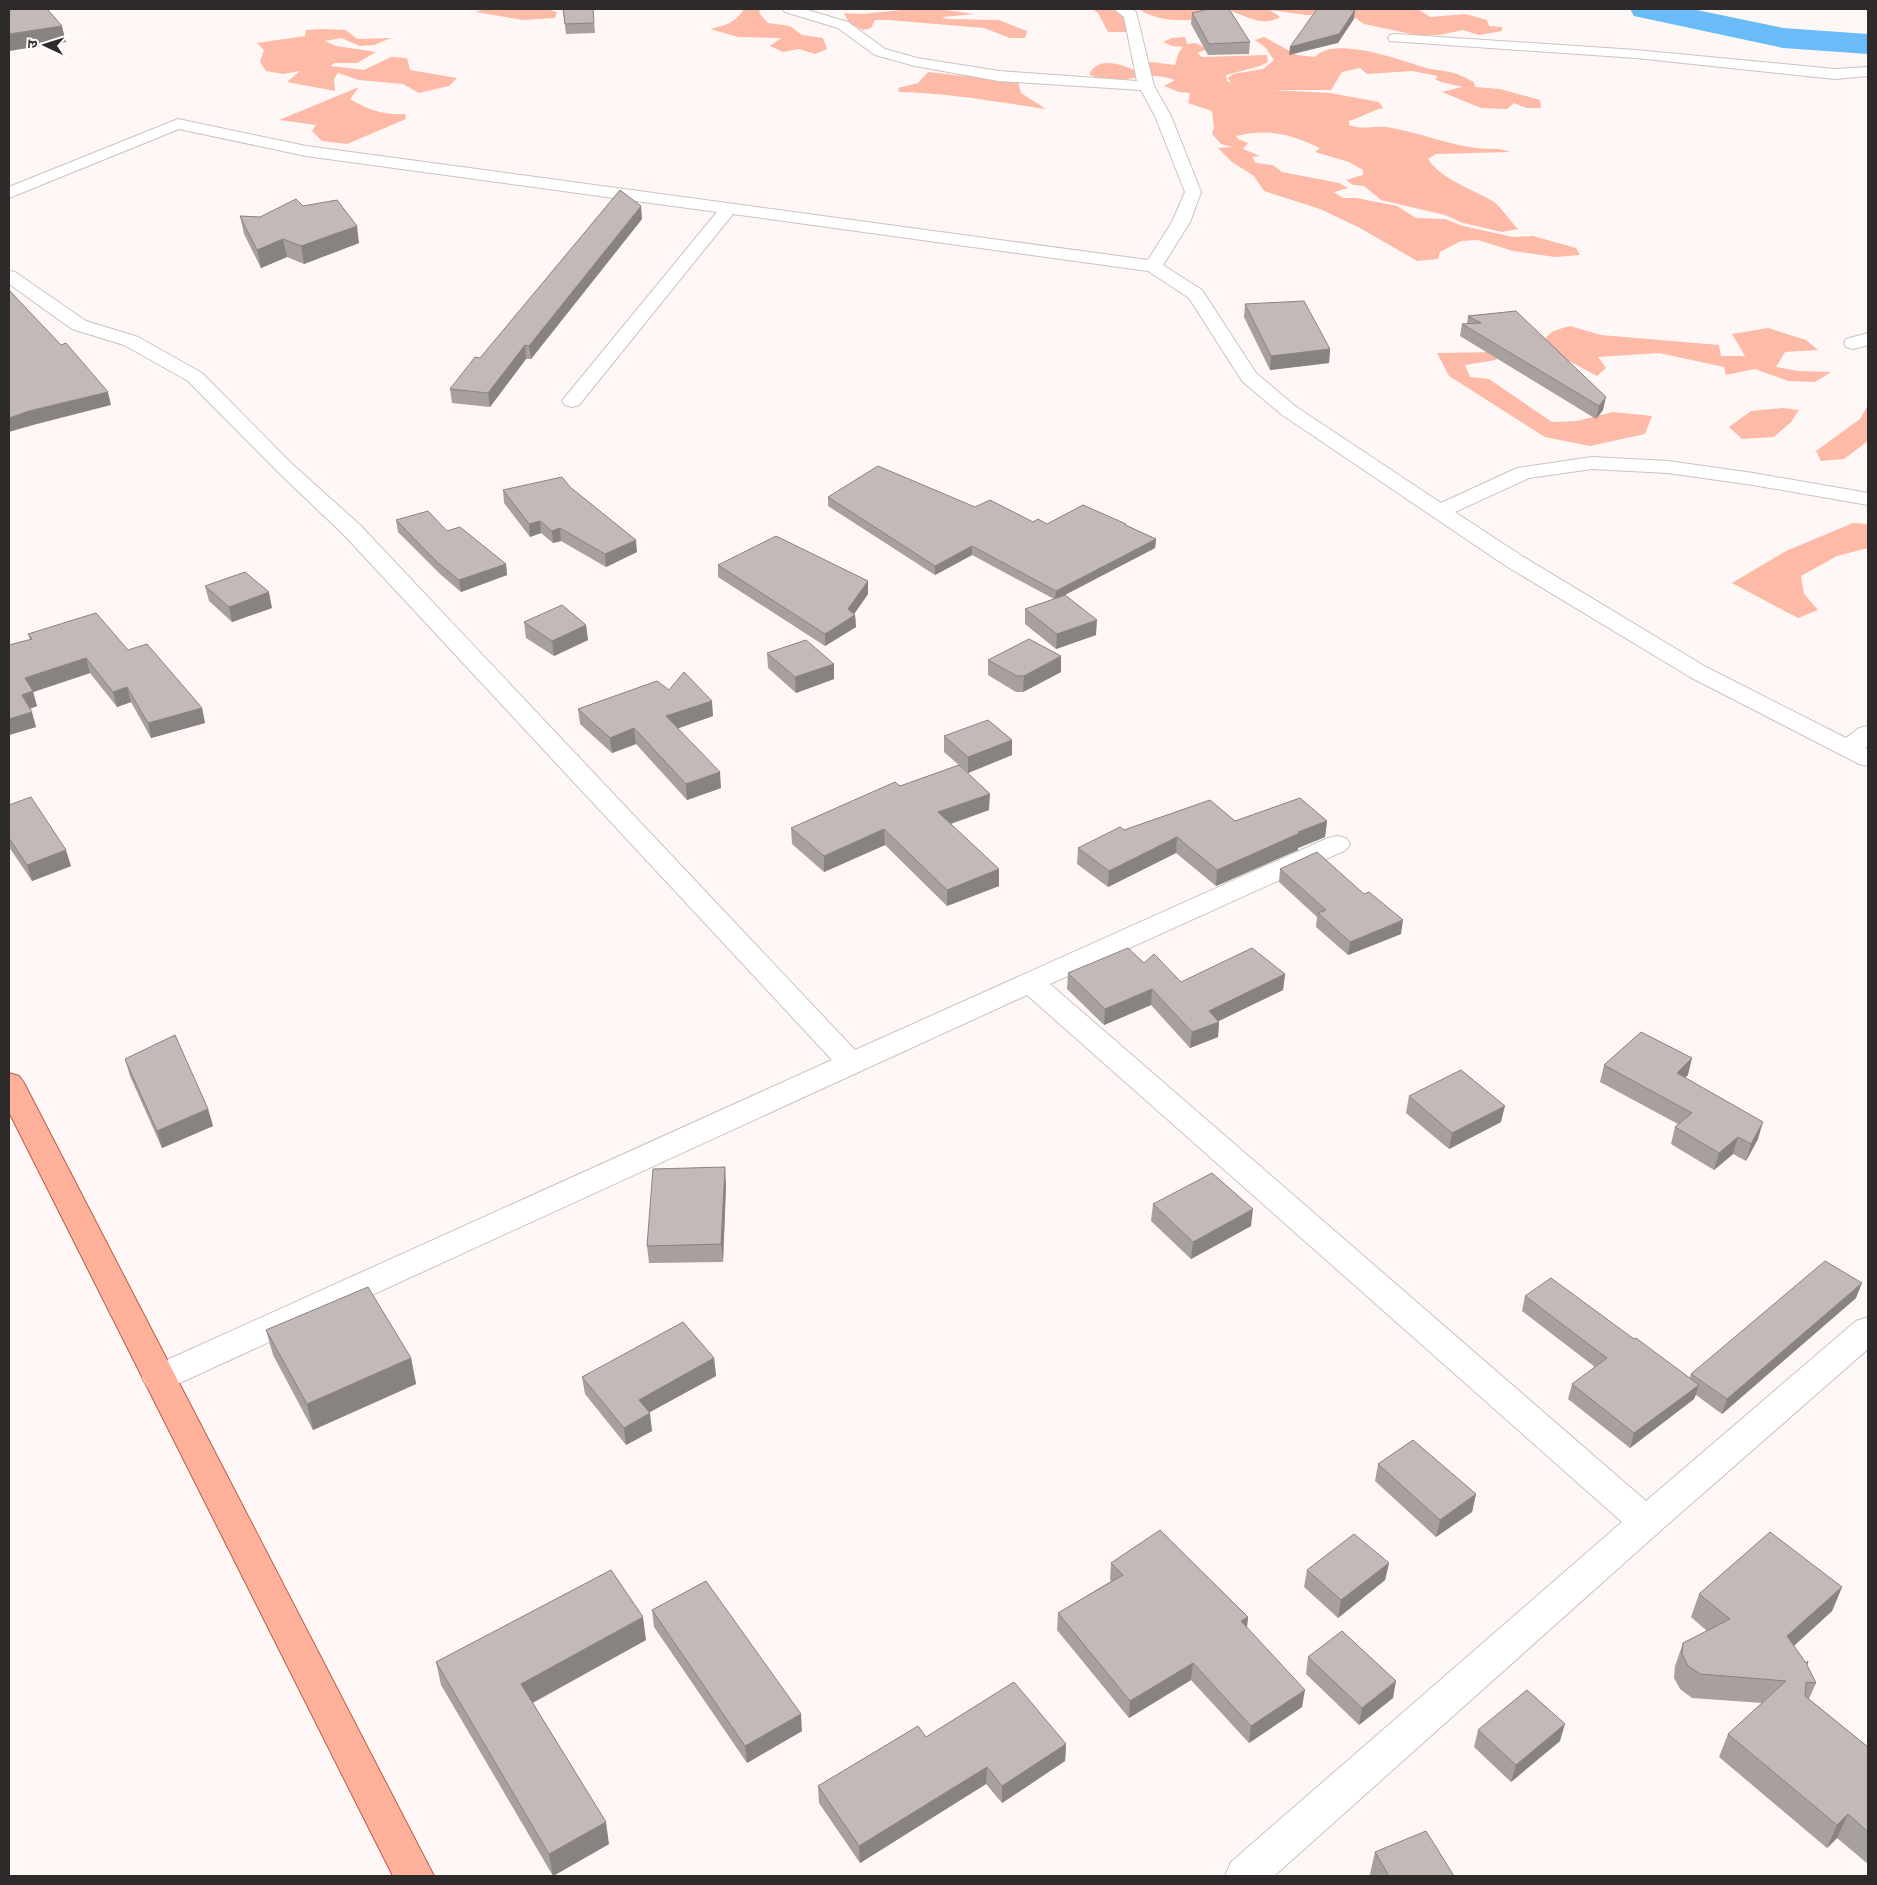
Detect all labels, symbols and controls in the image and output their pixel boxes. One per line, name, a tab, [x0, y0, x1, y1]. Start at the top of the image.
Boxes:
north arrow	[20, 20, 70, 70]
text: उ	[23, 39, 40, 49]

